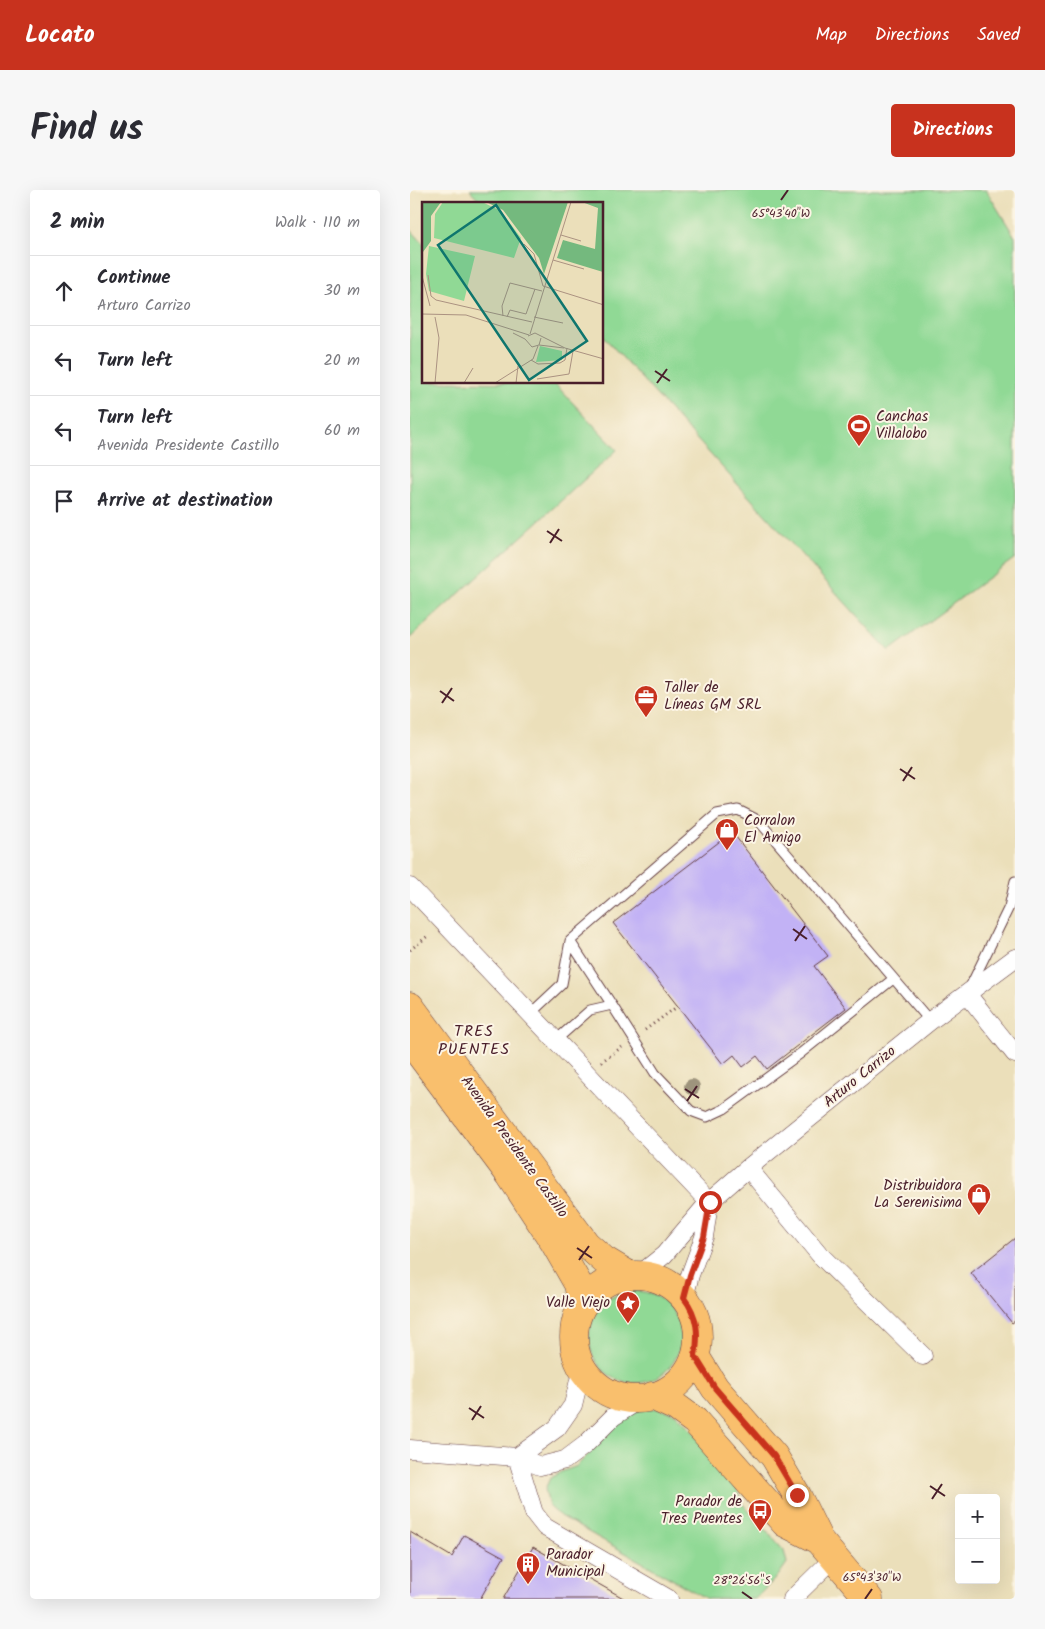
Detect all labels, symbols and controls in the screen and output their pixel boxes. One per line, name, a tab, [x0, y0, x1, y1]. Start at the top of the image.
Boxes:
text: Locato	[25, 16, 95, 55]
text: Map	[815, 21, 847, 50]
text: Directions	[875, 21, 949, 50]
text: Saved	[977, 21, 1020, 50]
text: Find us	[30, 102, 143, 158]
button: Directions	[891, 104, 1015, 157]
inset map	[422, 202, 604, 384]
text: 65°43'40"W	[752, 204, 810, 223]
text: 2 min	[50, 206, 105, 239]
text: Walk · 110 m	[275, 210, 360, 235]
text: Continue	[97, 263, 170, 293]
icon: ahead	[50, 277, 78, 305]
text: 30 m	[324, 278, 360, 303]
text: Arturo Carrizo	[97, 293, 191, 318]
text: Turn left	[97, 346, 172, 376]
icon: left	[50, 347, 78, 375]
text: 20 m	[324, 348, 360, 373]
text: Turn left	[97, 403, 172, 433]
place label: Canchas Villalobo	[876, 405, 929, 446]
sports icon: Canchas Villalobo	[846, 413, 872, 447]
icon: left	[50, 417, 78, 445]
text: 60 m	[324, 418, 360, 443]
text: Avenida Presidente Castillo	[97, 433, 279, 458]
text: Arrive at destination	[97, 486, 273, 516]
icon: arrive	[50, 487, 78, 515]
place label: Taller de Líneas GM SRL	[664, 676, 762, 717]
office icon: Taller de Líneas GM SRL	[633, 684, 659, 718]
place label: Corralon El Amigo	[744, 809, 801, 850]
shop icon: Corralon El Amigo	[714, 817, 740, 851]
district label: TRES PUENTES	[438, 1019, 510, 1062]
street label: Arturo Carrizo	[818, 1040, 902, 1114]
street label: Avenida Presidente Castillo	[454, 1071, 574, 1223]
place label: Distribuidora La Serenisima	[874, 1174, 962, 1215]
shop icon: Distribuidora La Serenisima	[966, 1182, 992, 1216]
route start	[699, 1191, 722, 1214]
place icon: Valle Viejo	[615, 1290, 641, 1324]
place label: Valle Viejo	[546, 1291, 610, 1315]
route end	[786, 1484, 809, 1507]
place label: Parador de Tres Puentes	[661, 1490, 743, 1531]
map controls	[955, 1494, 1000, 1584]
button: +	[955, 1494, 1000, 1539]
bus stop icon: Parador de Tres Puentes	[747, 1498, 773, 1532]
button: −	[955, 1539, 1000, 1584]
place label: Parador Municipal	[546, 1543, 605, 1584]
building icon: Parador Municipal	[515, 1551, 541, 1585]
text: 65°43'30"W	[843, 1568, 901, 1587]
text: 28°26'56"S	[713, 1571, 771, 1590]

